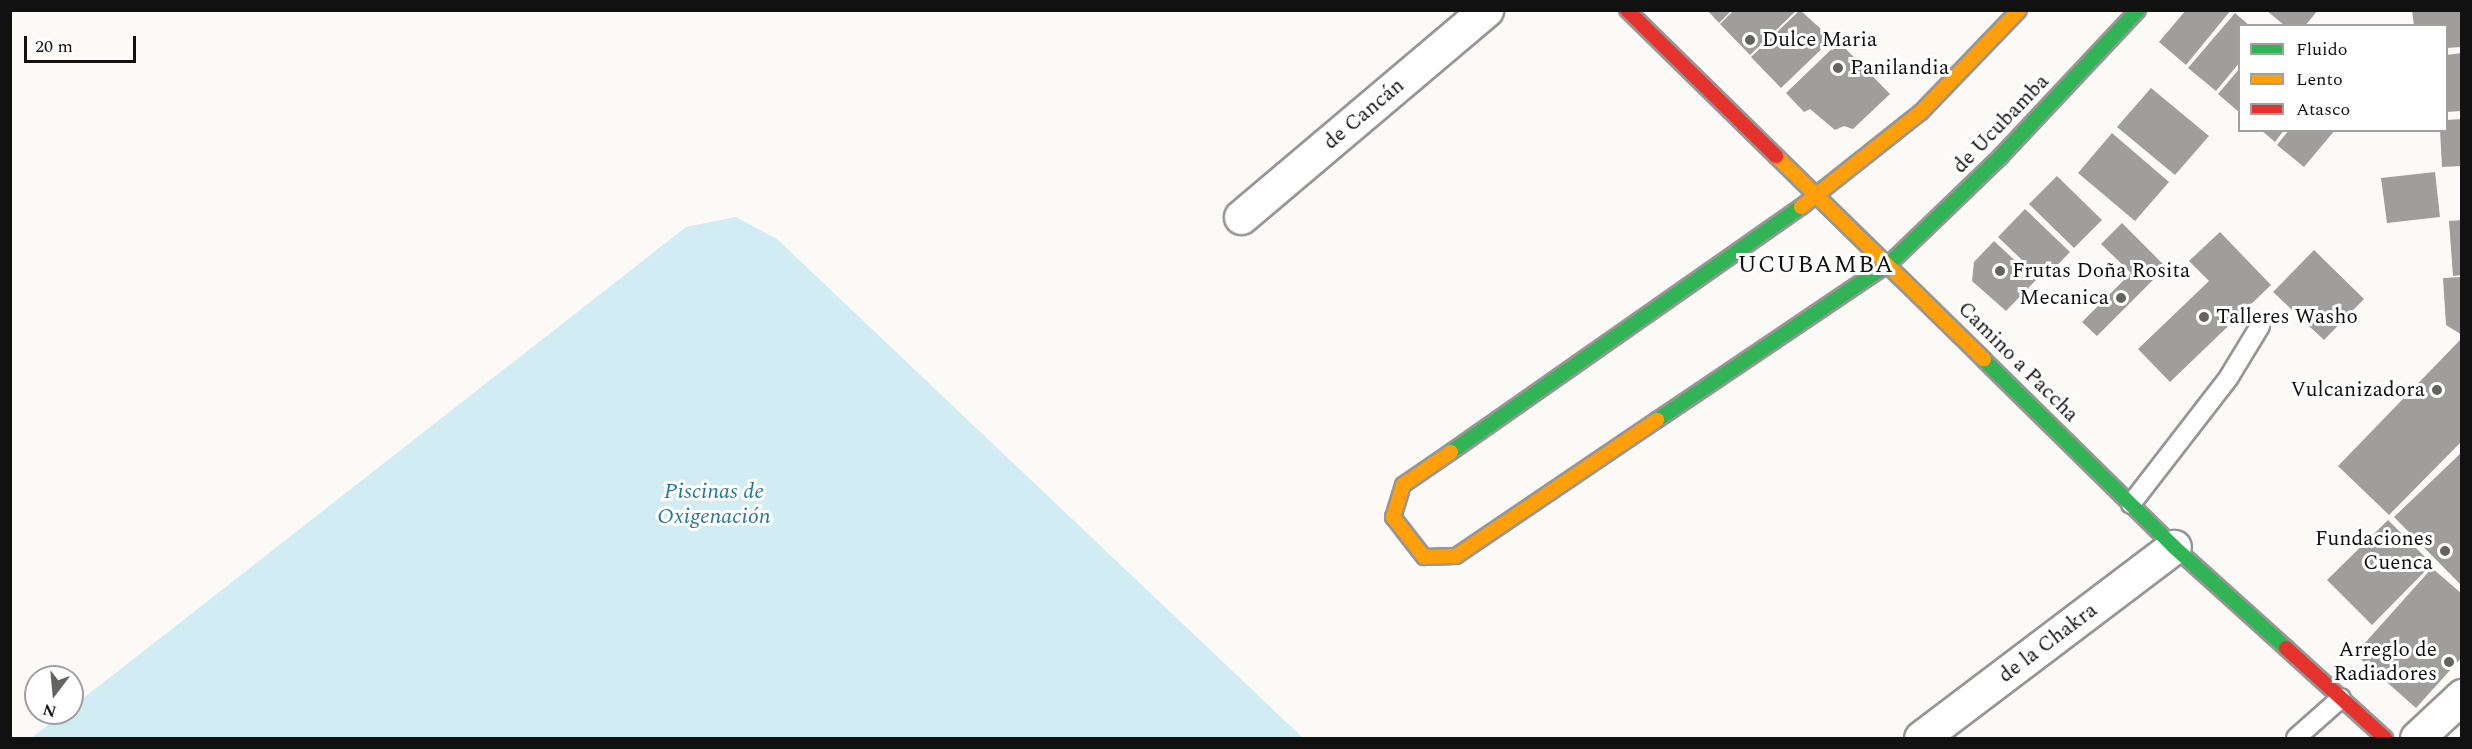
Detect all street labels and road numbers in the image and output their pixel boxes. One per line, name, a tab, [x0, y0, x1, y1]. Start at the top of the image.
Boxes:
street label: de Ucubamba	[1948, 69, 2054, 179]
street label: de Cancán	[1319, 73, 1409, 155]
street label: Camino a Paccha	[1952, 296, 2084, 428]
street label: de la Chakra	[1994, 598, 2102, 688]

